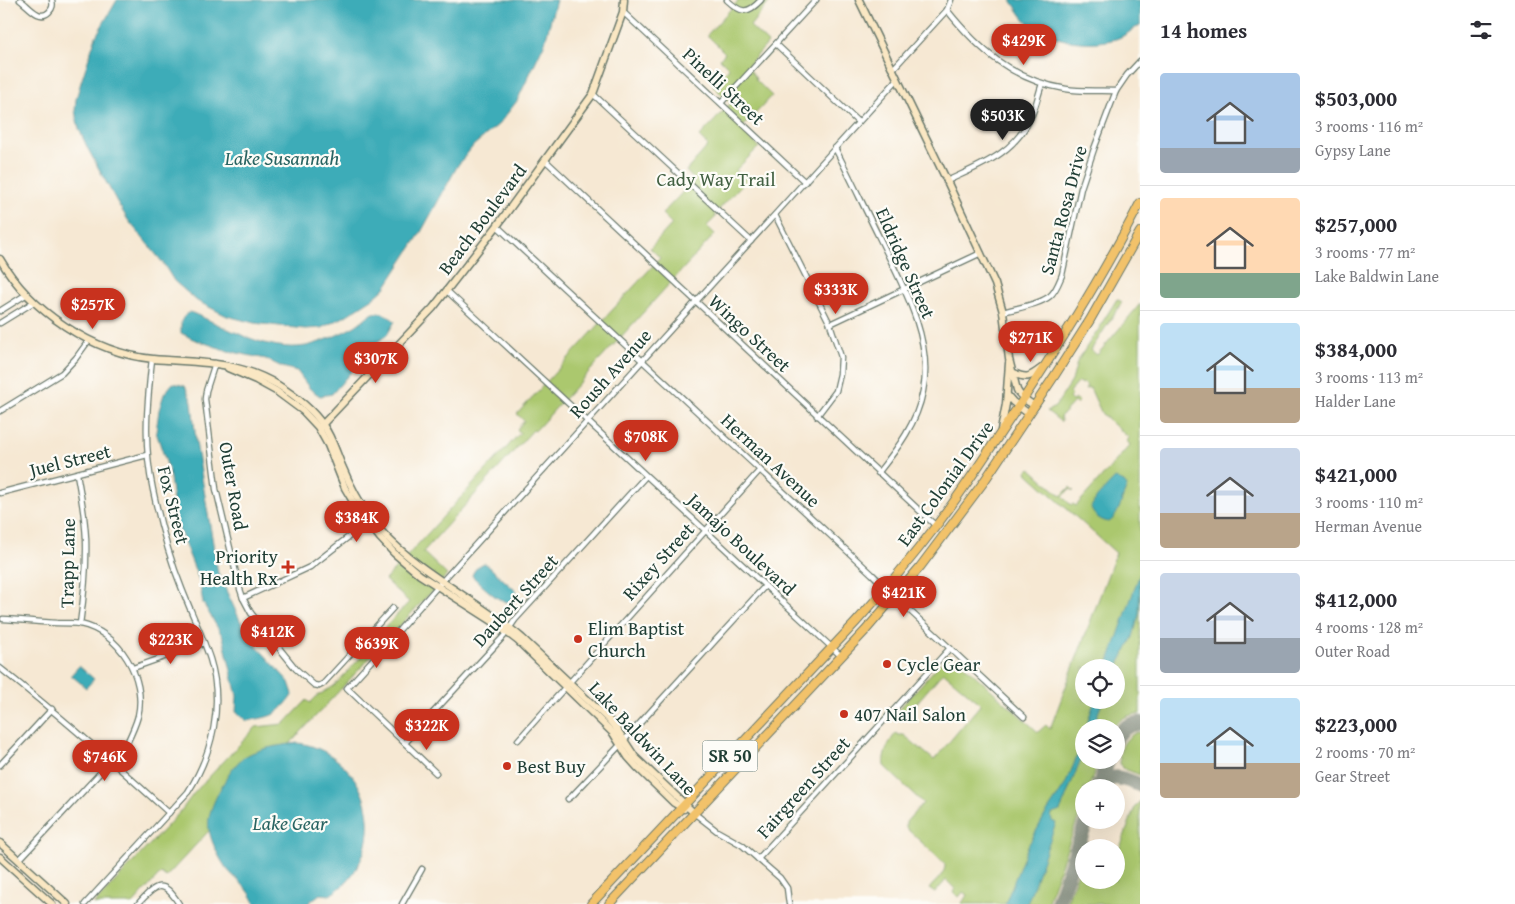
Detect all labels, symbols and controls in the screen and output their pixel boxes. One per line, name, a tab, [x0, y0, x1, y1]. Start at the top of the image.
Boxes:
text: 14 homes	[1160, 15, 1247, 46]
icon: filters	[1467, 16, 1495, 44]
pin: $429K	[989, 23, 1059, 66]
text: $429K	[1002, 28, 1046, 52]
street label: Pinelli Street	[677, 41, 772, 132]
text: $503,000	[1315, 83, 1397, 114]
icon: home	[1200, 93, 1260, 153]
pin: $503K	[968, 98, 1038, 141]
text: $503K	[981, 103, 1025, 127]
text: 3 rooms · 116 m²	[1315, 114, 1423, 138]
text: Gypsy Lane	[1315, 138, 1391, 162]
street label: Santa Rosa Drive	[1032, 142, 1094, 278]
water label: Lake Susannah	[224, 143, 339, 172]
street label: Beach Boulevard	[431, 157, 534, 280]
park label: Cady Way Trail	[656, 165, 776, 193]
street label: Eldridge Street	[869, 203, 943, 323]
text: $257,000	[1315, 209, 1397, 240]
icon: home	[1200, 218, 1260, 278]
text: 3 rooms · 77 m²	[1315, 240, 1415, 264]
text: Lake Baldwin Lane	[1315, 264, 1439, 288]
pin: $333K	[801, 272, 871, 315]
text: $333K	[814, 277, 858, 301]
street label: Wingo Street	[703, 287, 798, 379]
pin: $257K	[58, 288, 128, 330]
text: $257K	[71, 292, 115, 316]
pin: $271K	[996, 320, 1066, 363]
street label: Roush Avenue	[562, 322, 658, 424]
text: $271K	[1009, 325, 1053, 349]
text: $384,000	[1315, 334, 1397, 365]
pin: $307K	[341, 342, 411, 384]
icon: home	[1200, 343, 1260, 403]
text: $307K	[354, 346, 398, 370]
text: 3 rooms · 113 m²	[1315, 365, 1423, 389]
text: Halder Lane	[1315, 389, 1396, 413]
street label: Herman Avenue	[715, 406, 827, 514]
street label: East Colonial Drive	[890, 414, 1000, 552]
pin: $708K	[611, 420, 681, 462]
text: $708K	[624, 424, 668, 448]
street label: Juel Street	[25, 436, 114, 484]
street label: Outer Road	[212, 440, 256, 533]
text: $421,000	[1315, 459, 1397, 490]
street label: Fox Street	[151, 463, 197, 547]
icon: home	[1200, 468, 1260, 528]
street label: Jamajo Boulevard	[680, 485, 803, 602]
text: 3 rooms · 110 m²	[1315, 490, 1423, 514]
pin: $384K	[322, 500, 392, 543]
text: $384K	[335, 505, 379, 529]
text: Herman Avenue	[1315, 514, 1422, 538]
street label: Rixey Street	[615, 516, 701, 606]
street label: Trapp Lane	[52, 518, 82, 608]
place label: Priority Health Rx	[200, 542, 279, 592]
street label: Daubert Street	[466, 547, 565, 653]
marker: Priority Health Rx	[282, 561, 294, 573]
pin: $421K	[869, 576, 939, 618]
text: $421K	[882, 580, 926, 604]
text: $412,000	[1315, 584, 1397, 615]
icon: home	[1200, 593, 1260, 653]
pin: $412K	[238, 614, 308, 657]
place label: Elim Baptist Church	[588, 614, 685, 664]
text: 4 rooms · 128 m²	[1315, 615, 1423, 639]
text: $412K	[251, 619, 295, 643]
pin: $223K	[136, 622, 206, 665]
pin: $639K	[342, 626, 412, 669]
text: $223K	[149, 627, 193, 651]
text: $639K	[355, 631, 399, 655]
marker: Elim Baptist Church	[572, 633, 584, 645]
text: Outer Road	[1315, 639, 1390, 663]
place label: Cycle Gear	[897, 650, 980, 678]
marker: Cycle Gear	[881, 658, 893, 670]
map controls	[1075, 659, 1125, 889]
button: locate	[1075, 659, 1125, 709]
street label: Lake Baldwin Lane	[583, 675, 704, 801]
place label: 407 Nail Salon	[854, 700, 966, 728]
pin: $322K	[392, 708, 462, 751]
marker: 407 Nail Salon	[838, 708, 850, 720]
text: $223,000	[1315, 709, 1397, 740]
text: $322K	[405, 713, 449, 737]
icon: home	[1200, 718, 1260, 778]
button: layers	[1075, 719, 1125, 769]
street label: Fairgreen Street	[750, 730, 857, 844]
pin: $746K	[70, 740, 140, 782]
road number: SR 50	[702, 740, 758, 771]
text: 2 rooms · 70 m²	[1315, 740, 1415, 764]
text: $746K	[83, 744, 127, 768]
place label: Best Buy	[517, 752, 586, 780]
marker: Best Buy	[501, 760, 513, 772]
text: Gear Street	[1315, 764, 1390, 788]
button: +	[1075, 779, 1125, 829]
water label: Lake Gear	[252, 808, 328, 837]
button: −	[1075, 839, 1125, 889]

